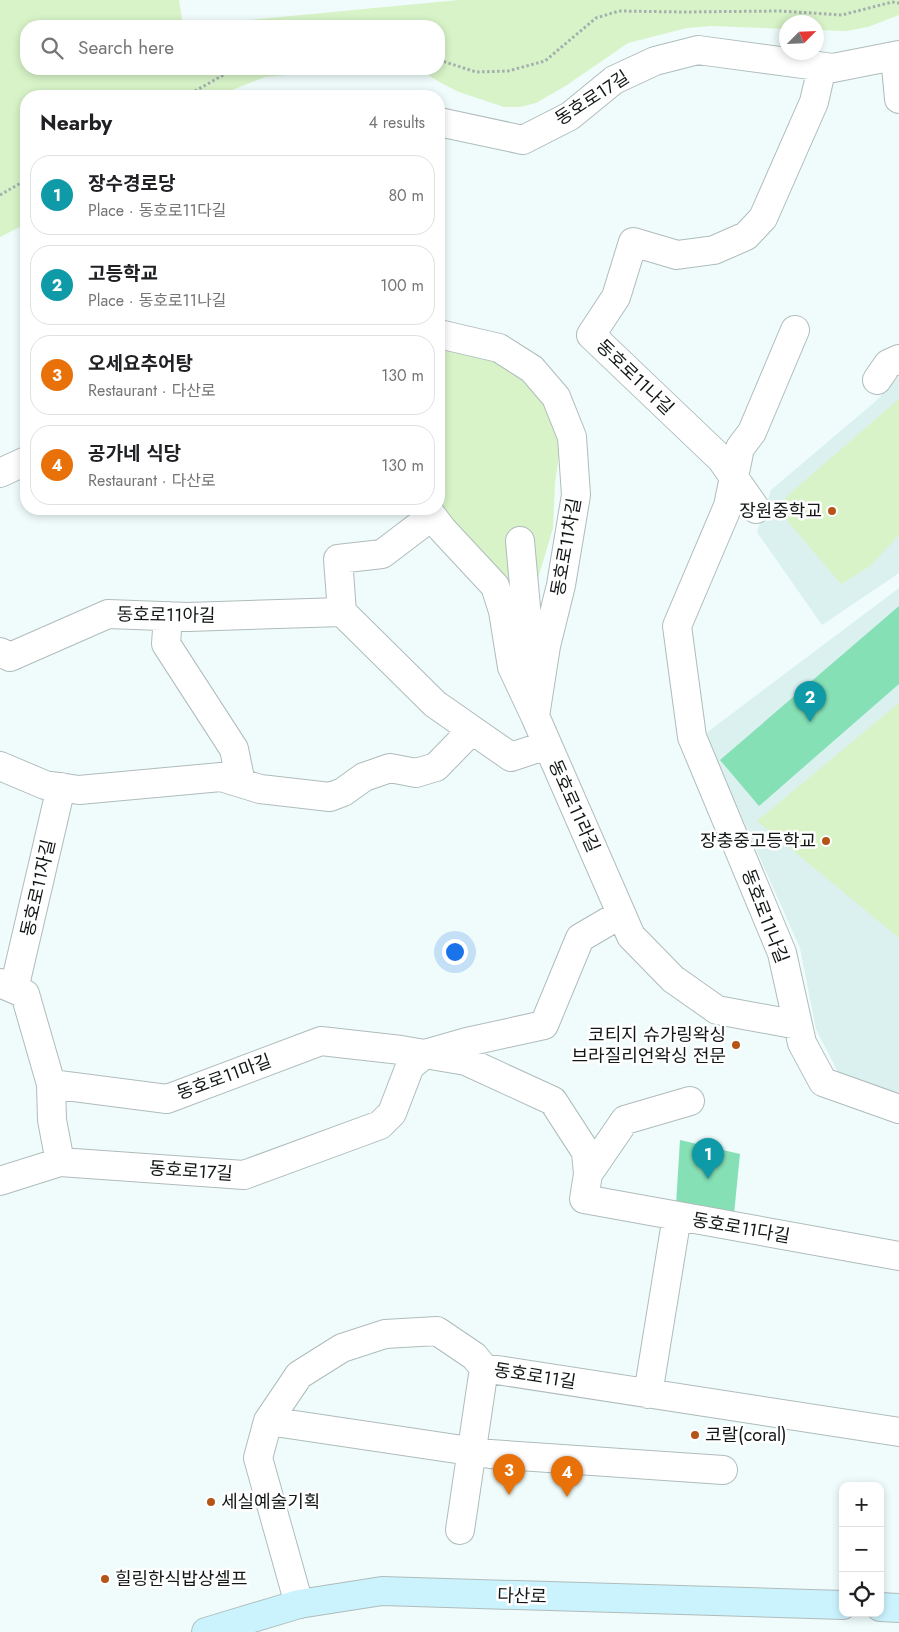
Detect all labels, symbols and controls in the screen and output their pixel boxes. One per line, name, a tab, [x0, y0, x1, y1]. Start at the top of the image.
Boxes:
north arrow	[779, 15, 824, 60]
search box	[20, 20, 445, 75]
icon: search	[38, 34, 66, 62]
text: Search here	[78, 34, 174, 61]
street label: 동호로17길	[550, 64, 634, 132]
text: Nearby	[40, 108, 112, 138]
text: 4 results	[369, 111, 425, 134]
text: 장수경로당	[88, 170, 175, 197]
text: 1	[53, 184, 61, 207]
text: 80 m	[388, 184, 424, 207]
text: Place · 동호로11다길	[88, 199, 226, 222]
text: 고등학교	[88, 260, 158, 287]
text: 2	[52, 274, 62, 297]
text: 100 m	[380, 274, 424, 297]
text: Place · 동호로11나길	[88, 289, 226, 312]
street label: 동호로11나길	[590, 333, 680, 421]
text: 오세요추어탕	[88, 350, 193, 377]
text: 3	[52, 364, 62, 387]
text: 130 m	[381, 364, 424, 387]
text: Restaurant · 다산로	[88, 379, 216, 402]
text: 공가네 식당	[88, 440, 181, 467]
text: 4	[51, 454, 63, 477]
text: 130 m	[381, 454, 424, 477]
text: Restaurant · 다산로	[88, 469, 216, 492]
street label: 동호로11차길	[545, 496, 587, 598]
place label: 장원중학교	[739, 498, 822, 524]
marker: 장원중학교	[826, 505, 838, 517]
street label: 동호로11아길	[116, 601, 216, 629]
pin: 2	[794, 681, 826, 722]
street label: 동호로11라길	[542, 755, 606, 857]
place label: 장충중고등학교	[700, 828, 816, 854]
marker: 장충중고등학교	[820, 835, 832, 847]
street label: 동호로11자길	[14, 837, 62, 939]
street label: 동호로11나길	[735, 865, 795, 967]
your location	[442, 939, 468, 965]
place label: 코티지 슈가링왁싱 브라질리언왁싱 전문	[572, 1022, 726, 1069]
marker: 코티지 슈가링왁싱 브라질리언왁싱 전문	[730, 1039, 742, 1051]
street label: 동호로11마길	[173, 1048, 275, 1106]
pin: 1	[692, 1138, 724, 1179]
street label: 동호로17길	[148, 1155, 234, 1187]
street label: 동호로11다길	[690, 1207, 792, 1249]
street label: 동호로11길	[492, 1357, 578, 1395]
place label: 코랄(coral)	[705, 1422, 787, 1448]
marker: 코랄(coral)	[689, 1429, 701, 1441]
pin: 3	[493, 1454, 525, 1495]
pin: 4	[551, 1456, 583, 1497]
map controls	[839, 1482, 884, 1617]
button: +	[839, 1482, 884, 1527]
place label: 세실예술기획	[221, 1489, 320, 1515]
marker: 세실예술기획	[205, 1496, 217, 1508]
button: −	[839, 1527, 884, 1572]
place label: 힐링한식밥상셀프	[115, 1566, 247, 1592]
button: locate	[839, 1572, 884, 1617]
marker: 힐링한식밥상셀프	[99, 1573, 111, 1585]
street label: 다산로	[497, 1582, 547, 1610]

